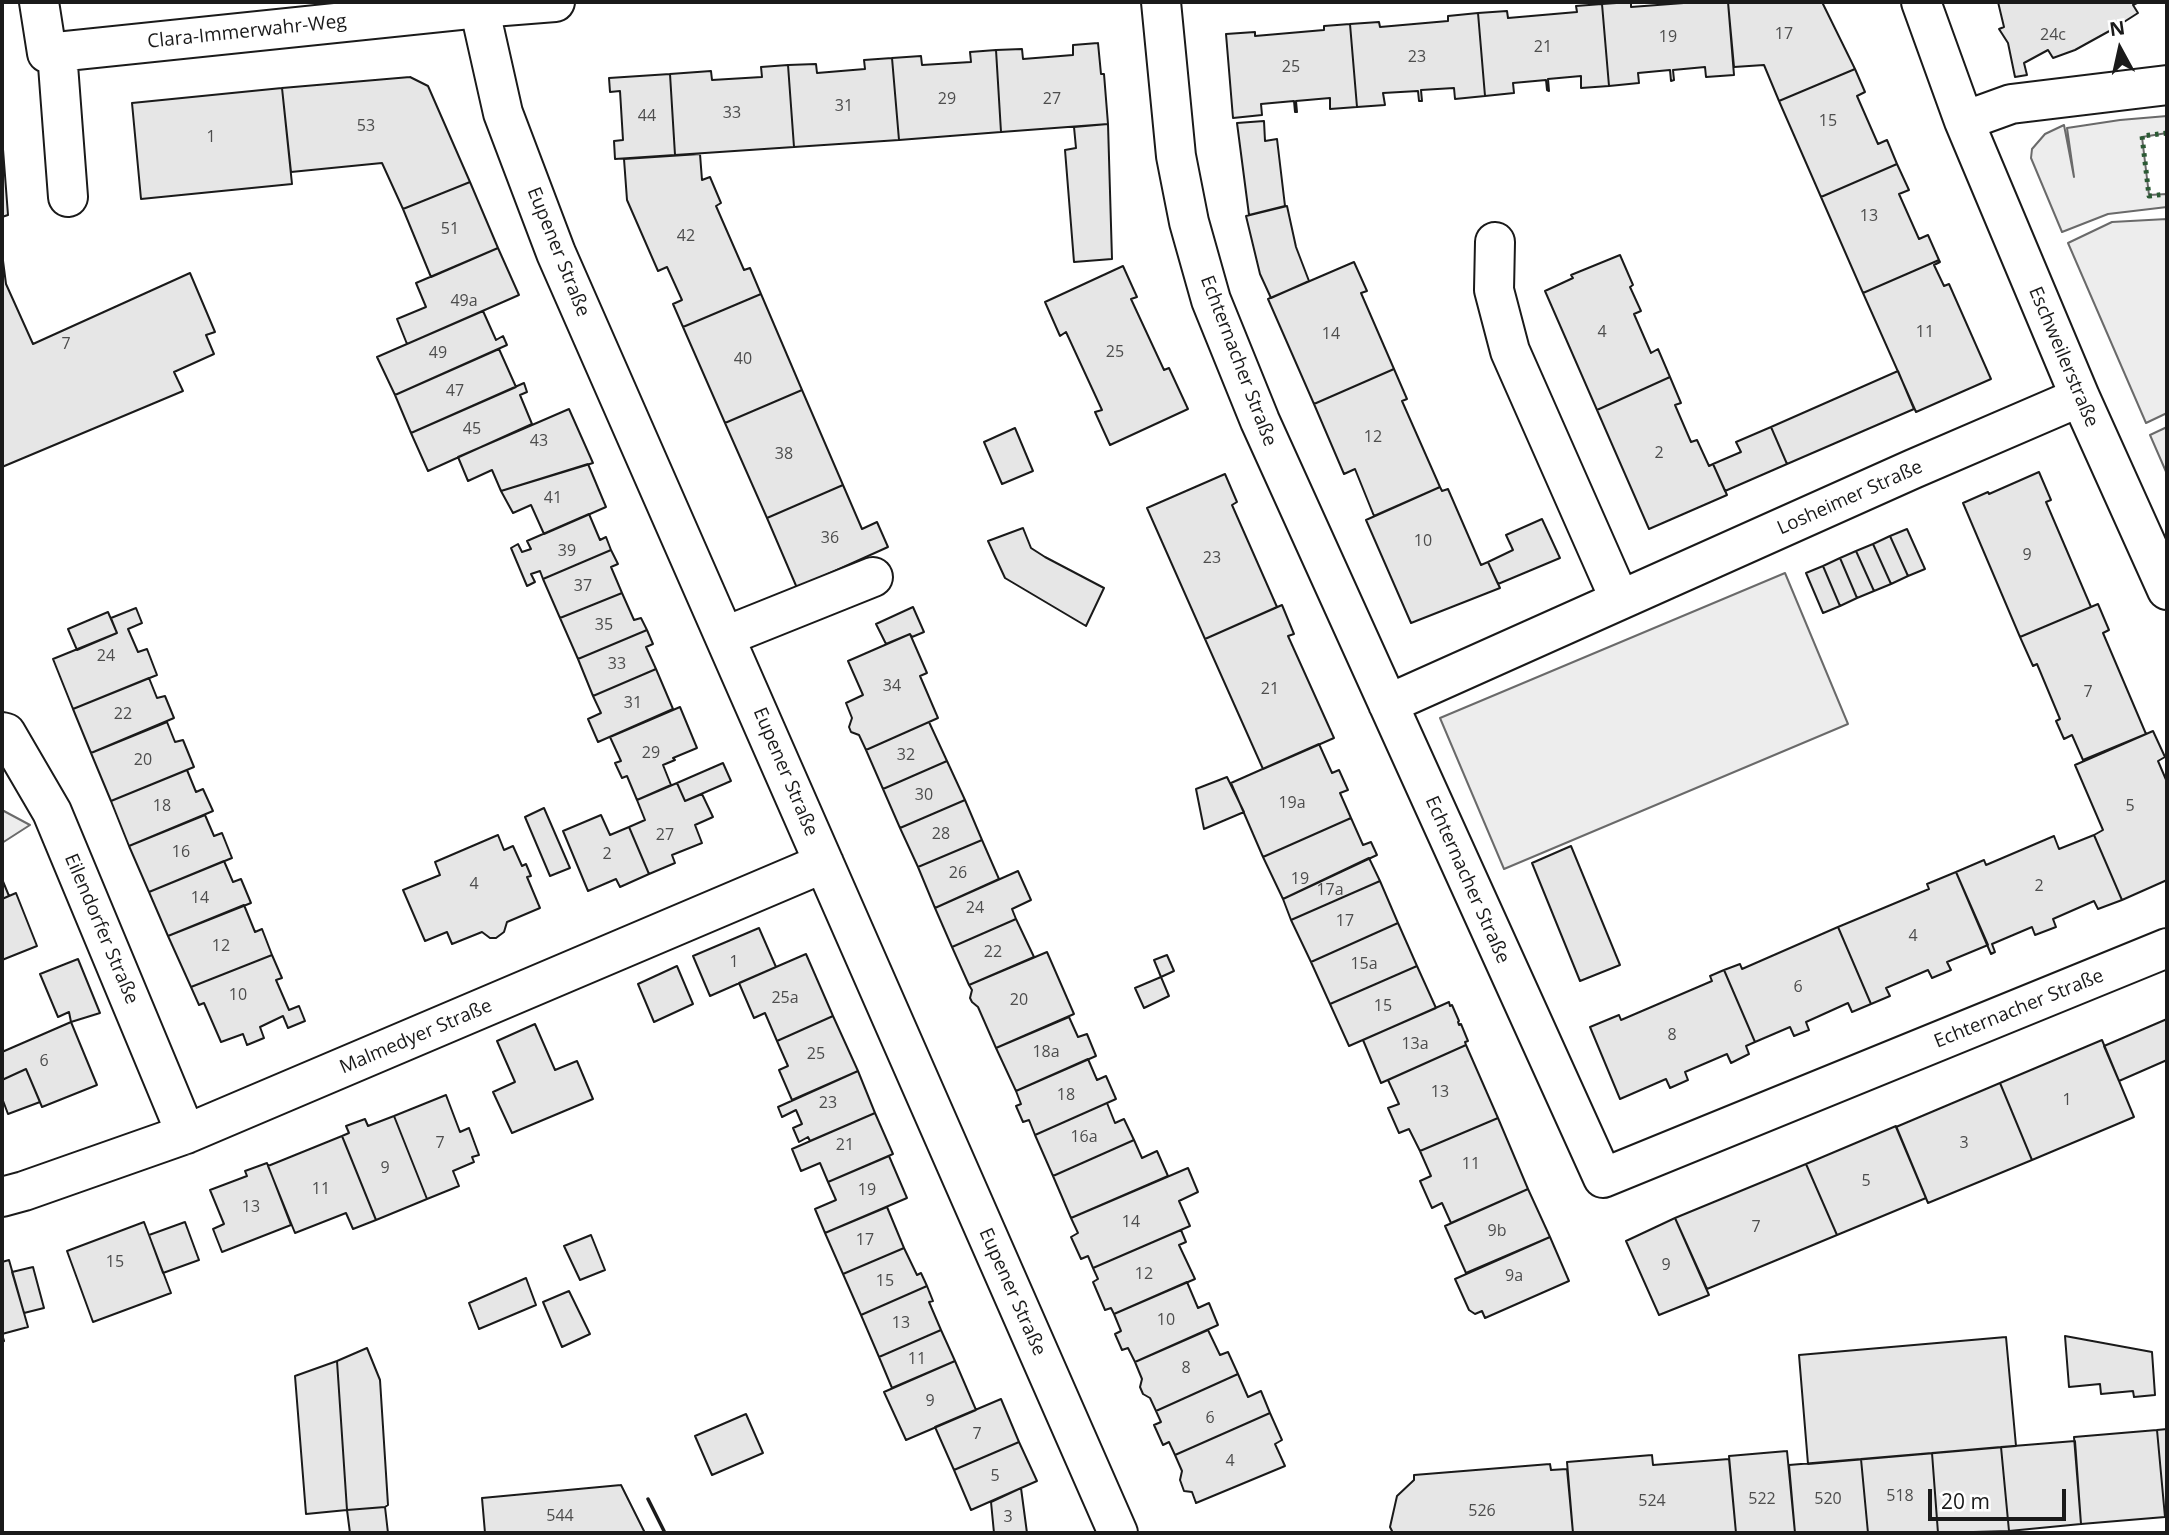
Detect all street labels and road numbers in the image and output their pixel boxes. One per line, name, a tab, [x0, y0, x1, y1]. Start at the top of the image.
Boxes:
street label: Clara-Immerwahr-Weg	[146, 10, 348, 54]
street label: Eupener Straße	[522, 184, 594, 320]
street label: Echternacher Straße	[1195, 272, 1281, 450]
street label: Eschweilerstraße	[2023, 283, 2103, 431]
street label: Losheimer Straße	[1774, 456, 1926, 540]
street label: Eupener Straße	[748, 704, 822, 840]
street label: Echternacher Straße	[1420, 793, 1514, 967]
street label: Eilendorfer Straße	[59, 850, 143, 1008]
street label: Echternacher Straße	[1931, 965, 2107, 1053]
street label: Malmedyer Straße	[336, 995, 496, 1079]
street label: Eupener Straße	[974, 1225, 1050, 1359]

